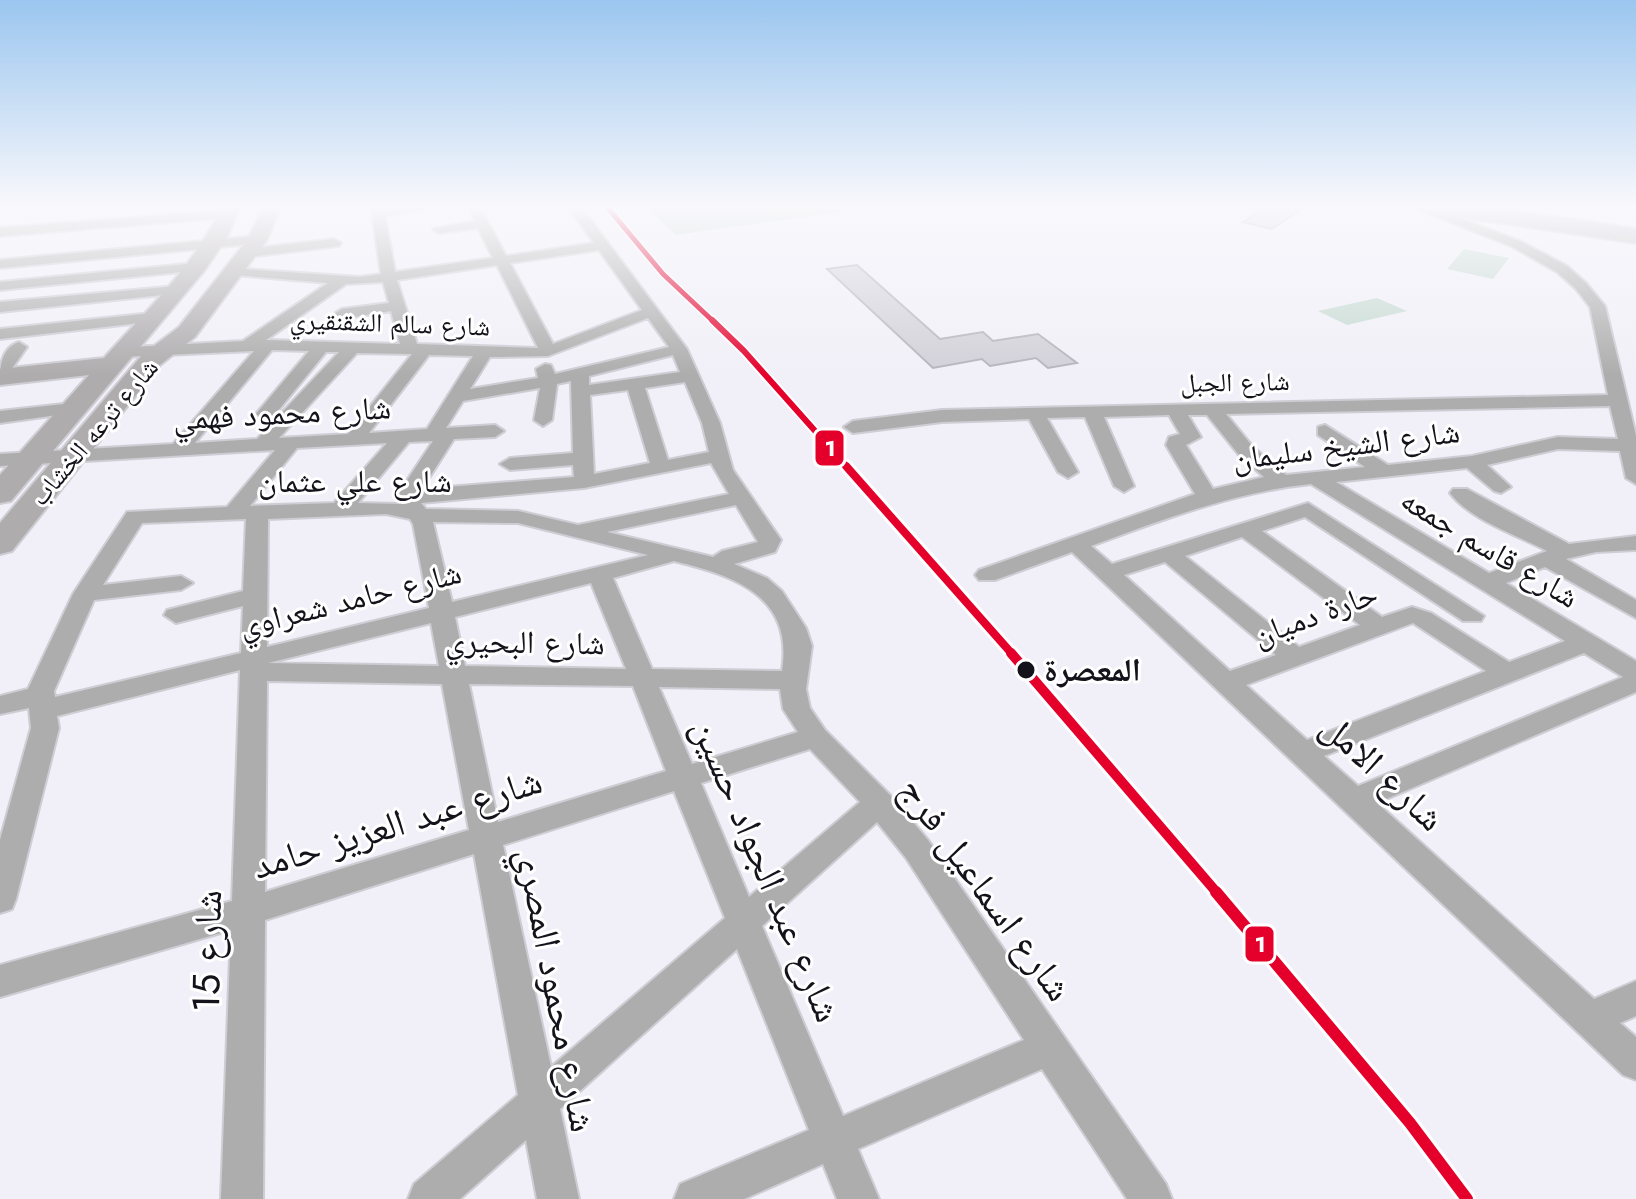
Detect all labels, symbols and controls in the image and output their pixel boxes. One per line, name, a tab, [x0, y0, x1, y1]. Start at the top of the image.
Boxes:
street label: شارع سالم الشقنقيري	[289, 301, 491, 347]
street label: شارع ترعه الخشاب	[21, 350, 167, 514]
street label: شارع الجبل	[1180, 362, 1290, 402]
street label: شارع محمود فهمي	[172, 384, 392, 444]
street label: شارع الشيخ سليمان	[1230, 408, 1462, 482]
line badge: 1	[814, 429, 845, 467]
text: 1	[824, 432, 836, 464]
street label: شارع علي عثمان	[258, 458, 452, 506]
street label: شارع قاسم جمعه	[1392, 477, 1588, 619]
street label: شارع حامد شعراوي	[234, 549, 467, 651]
street label: حارة دميان	[1246, 570, 1384, 658]
street label: شارع البحيري	[445, 618, 605, 669]
place label: المعصرة	[1044, 647, 1141, 693]
marker: المعصرة	[1015, 659, 1037, 681]
street label: شارع الامل	[1309, 700, 1458, 844]
street label: شارع عبد الجواد حسين	[679, 709, 856, 1030]
street label: شارع عبد العزيز حامد	[245, 752, 549, 893]
street label: شارع اسماعيل فرج	[886, 765, 1087, 1012]
street label: شارع محمود المصري	[500, 843, 612, 1137]
street label: شارع 15	[178, 889, 235, 1013]
line badge: 1	[1244, 925, 1275, 963]
text: 1	[1254, 928, 1266, 960]

